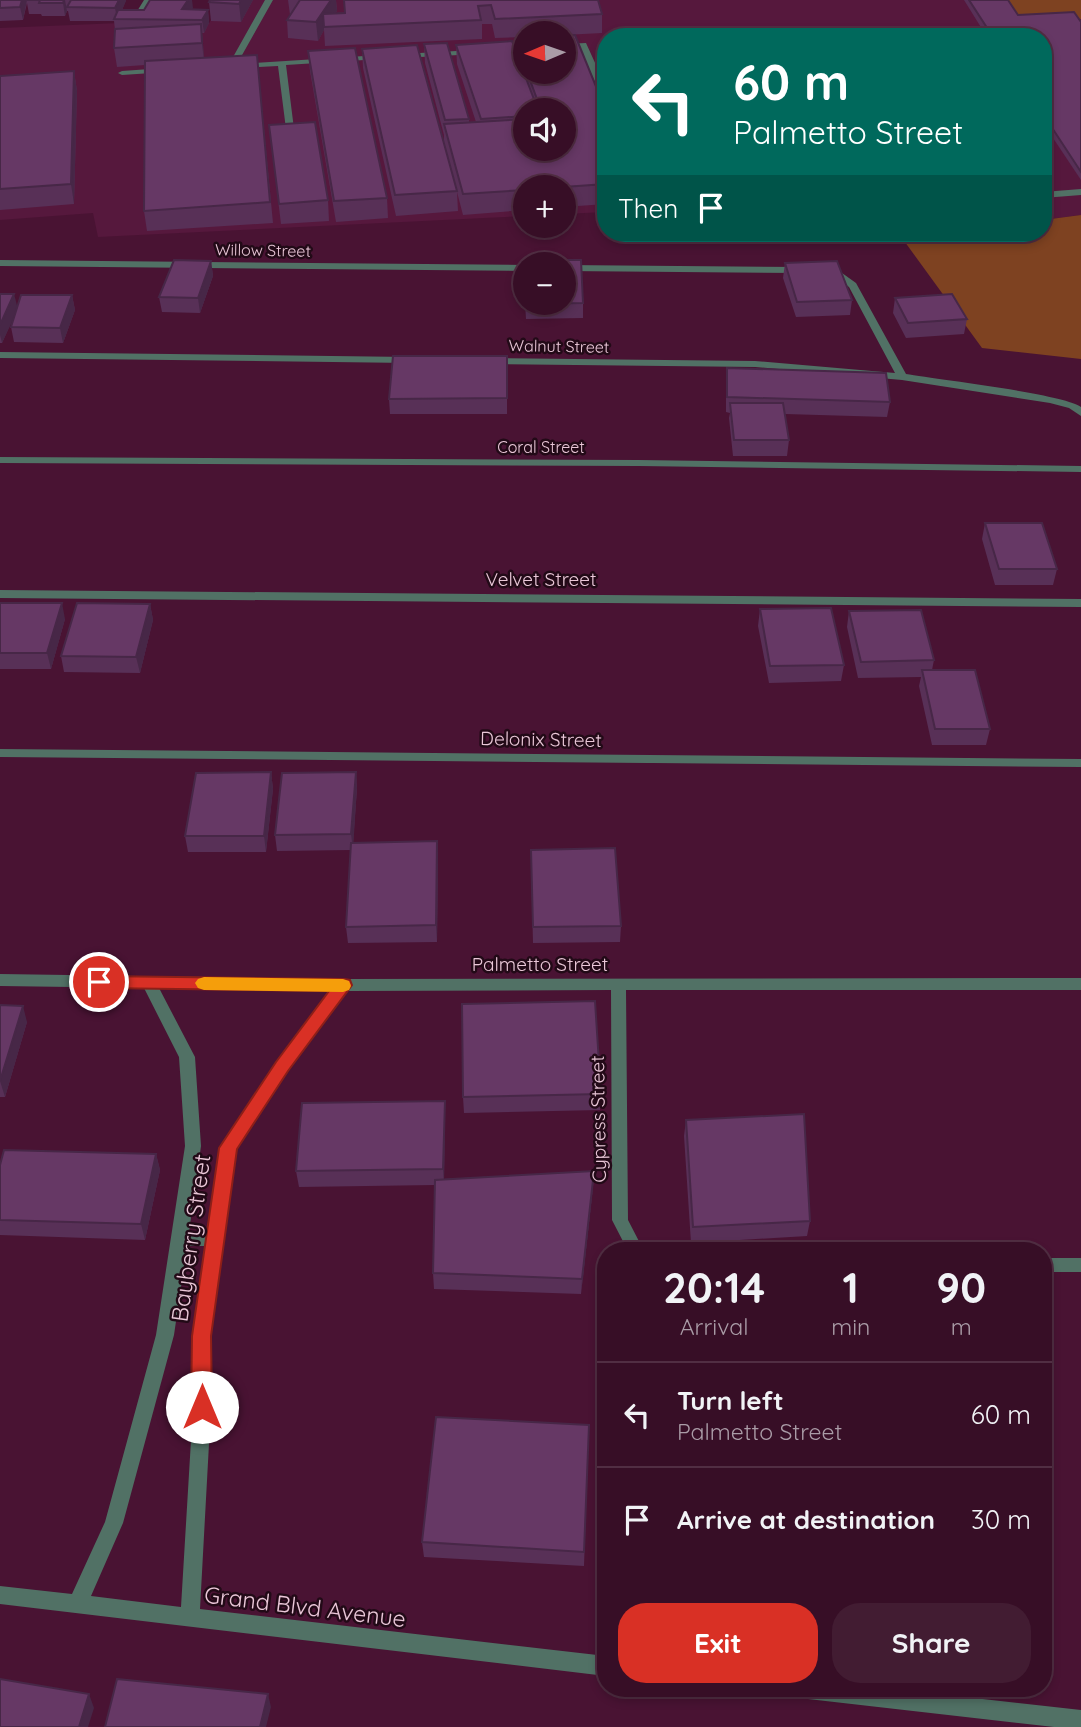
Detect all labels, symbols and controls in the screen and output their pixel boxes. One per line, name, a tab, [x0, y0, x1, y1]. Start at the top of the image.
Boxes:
north arrow	[513, 21, 576, 84]
map controls	[513, 21, 576, 315]
text: 60 m	[733, 51, 849, 112]
icon: left	[618, 56, 709, 147]
button: sound	[513, 98, 576, 161]
text: Palmetto Street	[733, 112, 963, 152]
button: +	[513, 175, 576, 238]
icon: arrive	[692, 189, 730, 227]
text: Then	[618, 192, 678, 225]
street label: Willow Street	[215, 239, 311, 261]
button: −	[513, 252, 576, 315]
street label: Walnut Street	[509, 335, 609, 357]
street label: Coral Street	[497, 437, 585, 457]
street label: Velvet Street	[485, 567, 597, 591]
street label: Delonix Street	[480, 726, 602, 752]
pin	[69, 952, 129, 1012]
street label: Palmetto Street	[472, 952, 608, 976]
icon: arrive	[80, 963, 118, 1001]
street label: Cypress Street	[585, 1055, 611, 1183]
street label: Bayberry Street	[164, 1152, 217, 1324]
text: 20:14	[663, 1261, 765, 1314]
text: 1	[843, 1261, 859, 1314]
text: 90	[936, 1261, 986, 1314]
text: Arrival	[680, 1312, 749, 1341]
text: min	[831, 1312, 870, 1341]
text: m	[951, 1312, 972, 1341]
position arrow	[165, 1370, 239, 1444]
text: Turn left	[677, 1384, 784, 1417]
icon: left	[618, 1396, 656, 1434]
text: 60 m	[971, 1398, 1031, 1431]
text: Palmetto Street	[677, 1417, 842, 1446]
icon: arrive	[618, 1501, 656, 1539]
text: Arrive at destination	[677, 1503, 935, 1536]
text: 30 m	[971, 1503, 1031, 1536]
street label: Grand Blvd Avenue	[203, 1580, 407, 1633]
button: Exit	[618, 1603, 818, 1683]
button: Share	[832, 1603, 1031, 1683]

